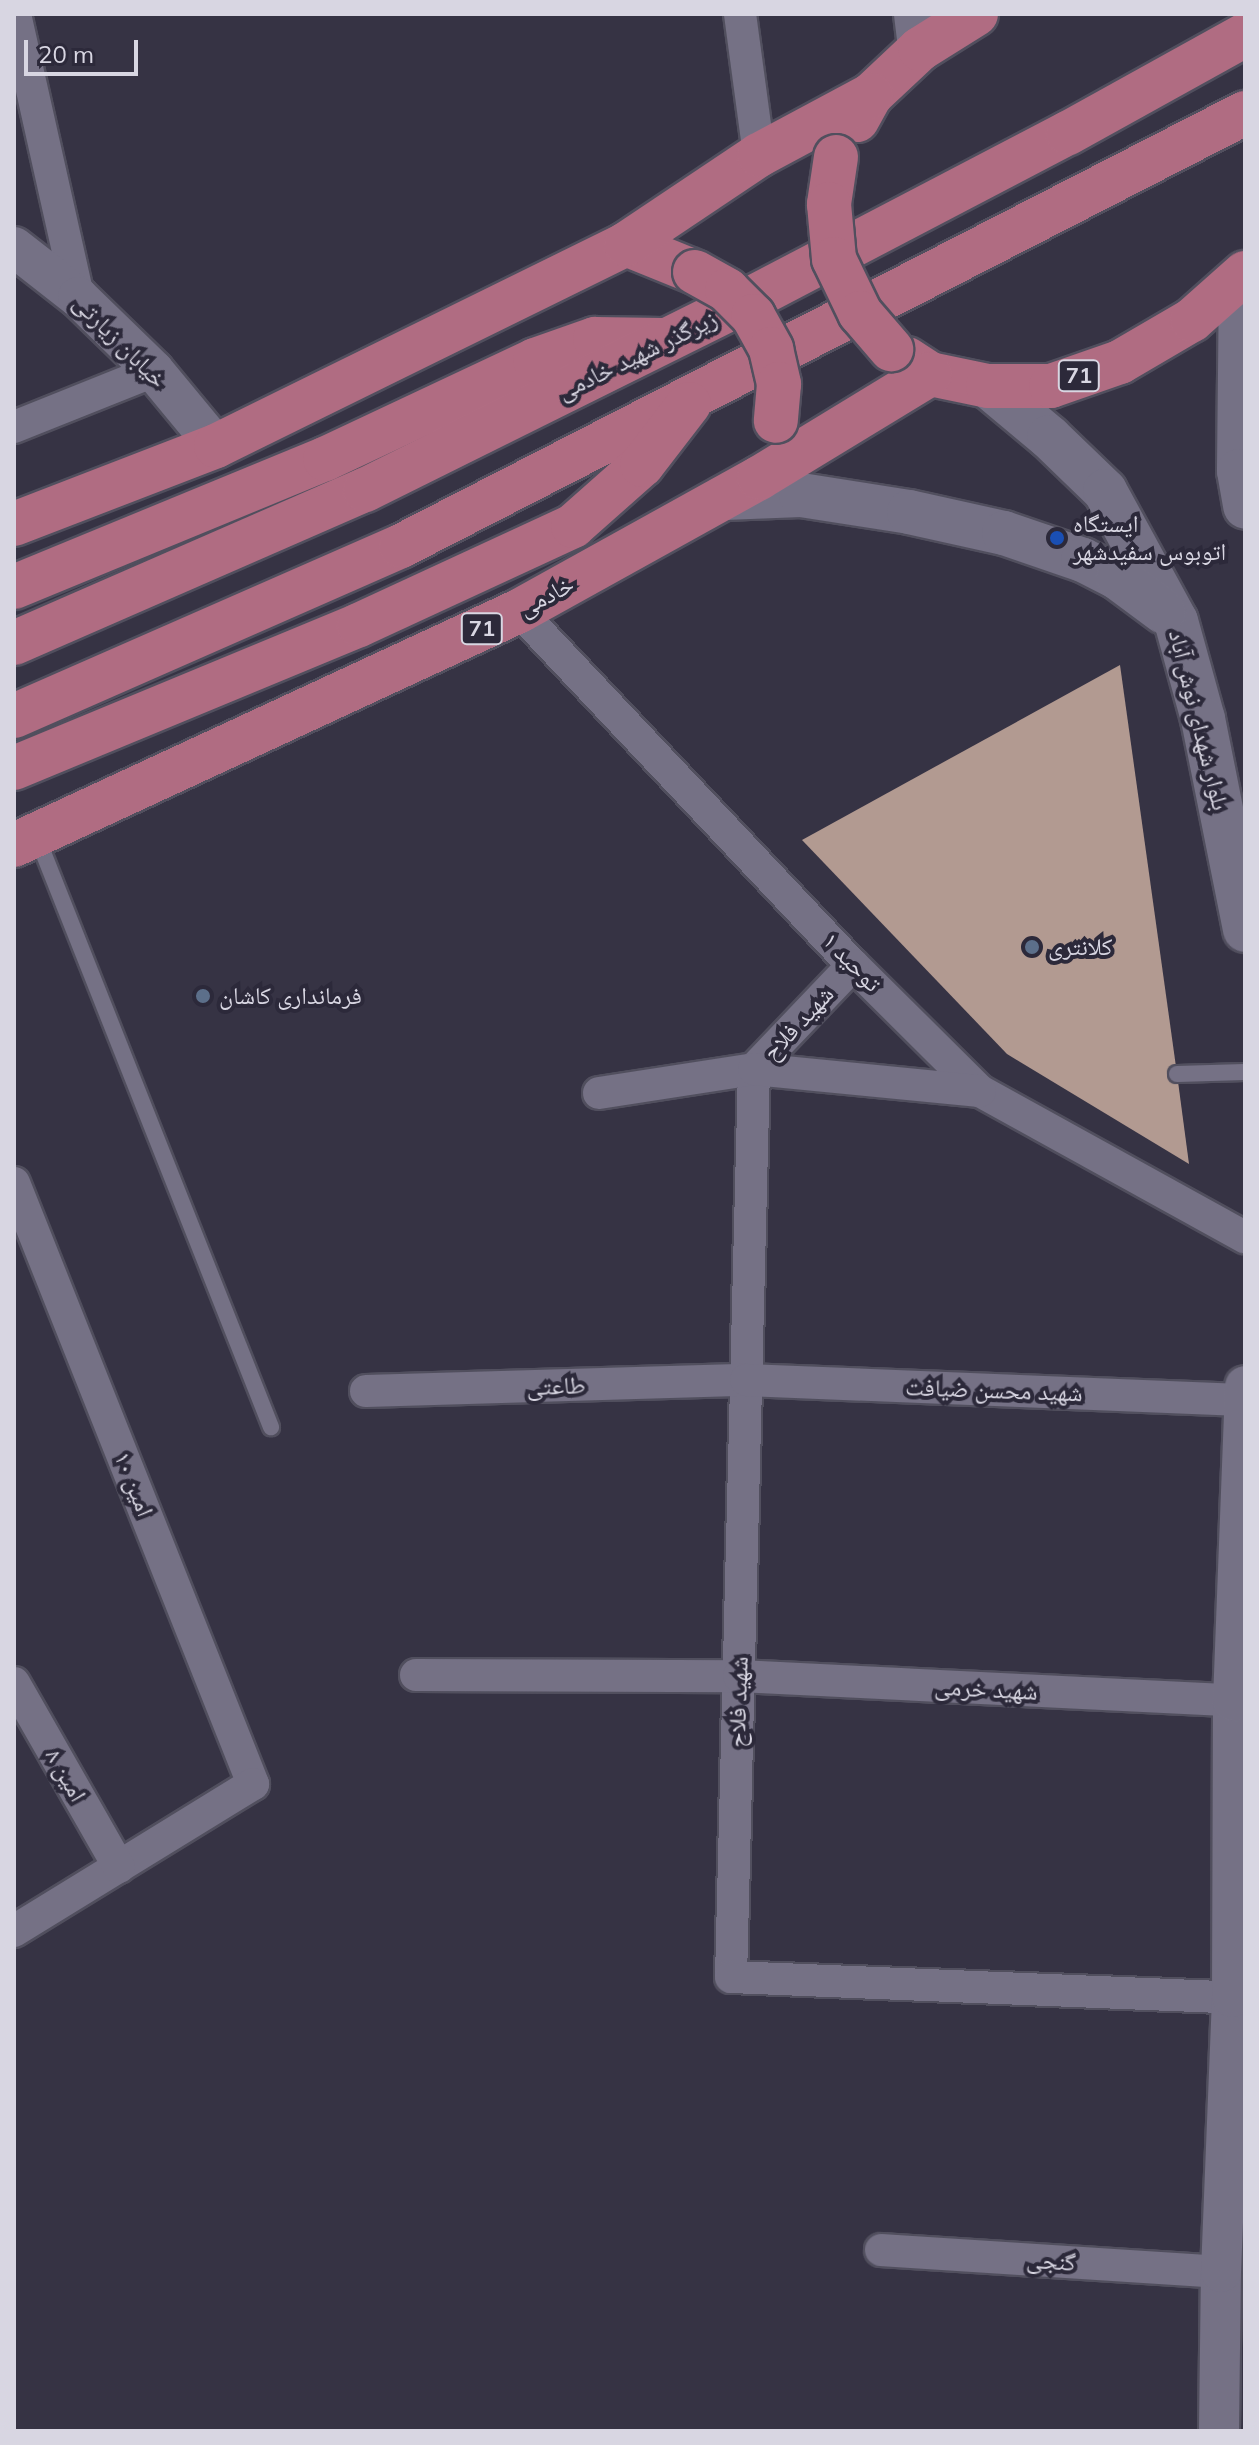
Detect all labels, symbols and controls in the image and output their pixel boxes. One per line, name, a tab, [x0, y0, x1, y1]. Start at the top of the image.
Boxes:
scale bar	[28, 24, 142, 74]
text: 20 m	[38, 39, 94, 69]
street label: خیابان زیارتی	[67, 288, 173, 394]
street label: زیرگذر شهید خادمی	[553, 304, 721, 406]
road number: 71	[1057, 358, 1101, 394]
place label: ایستگاه اتوبوس سفیدشهر	[1073, 510, 1226, 566]
marker: ایستگاه اتوبوس سفیدشهر	[1048, 529, 1066, 547]
street label: خادمی	[513, 570, 579, 622]
road number: 71	[460, 611, 504, 647]
street label: بلوار شهدای نوش آباد	[1163, 627, 1235, 813]
street label: توحید ۱	[817, 926, 887, 998]
place label: کلانتری	[1048, 933, 1112, 961]
marker: کلانتری	[1023, 938, 1041, 956]
street label: شهید فلاح	[756, 980, 840, 1066]
place label: فرمانداری کاشان	[219, 982, 362, 1010]
marker: فرمانداری کاشان	[194, 987, 212, 1005]
street label: طاعتی	[526, 1371, 586, 1401]
street label: شهید محسن ضیافت	[905, 1373, 1083, 1407]
street label: امین ۱۰	[108, 1447, 160, 1521]
street label: شهید فلاح	[722, 1656, 754, 1748]
street label: شهید خرمی	[934, 1672, 1038, 1706]
street label: امین ۸	[39, 1743, 93, 1807]
street label: گنجی	[1025, 2245, 1077, 2277]

